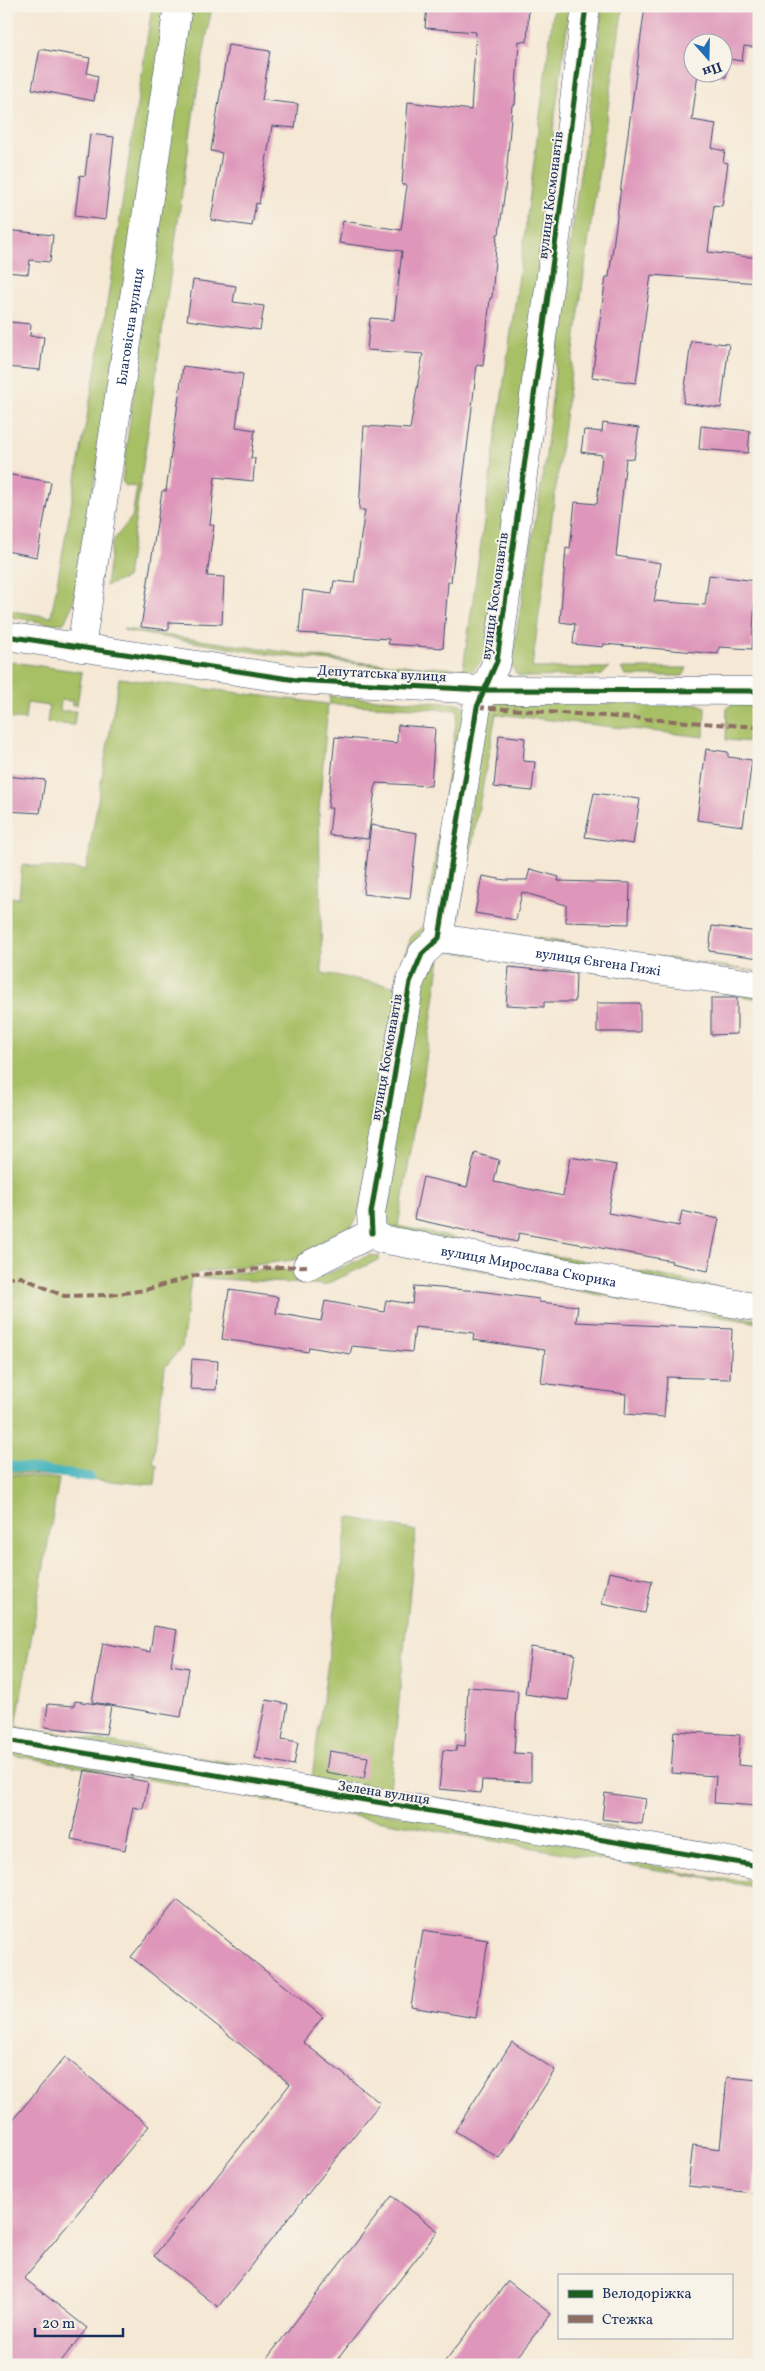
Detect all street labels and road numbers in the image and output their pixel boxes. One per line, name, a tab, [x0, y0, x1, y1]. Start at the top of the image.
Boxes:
street label: вулиця Космонавтів	[534, 130, 569, 260]
street label: Благовісна вулиця	[113, 267, 149, 387]
street label: вулиця Космонавтів	[477, 531, 514, 661]
street label: Депутатська вулиця	[317, 662, 447, 687]
street label: вулиця Євгена Гижі	[534, 944, 662, 981]
street label: вулиця Космонавтів	[367, 992, 408, 1122]
street label: вулиця Мирослава Скорика	[439, 1242, 618, 1293]
street label: Зелена вулиця	[336, 1777, 431, 1810]

